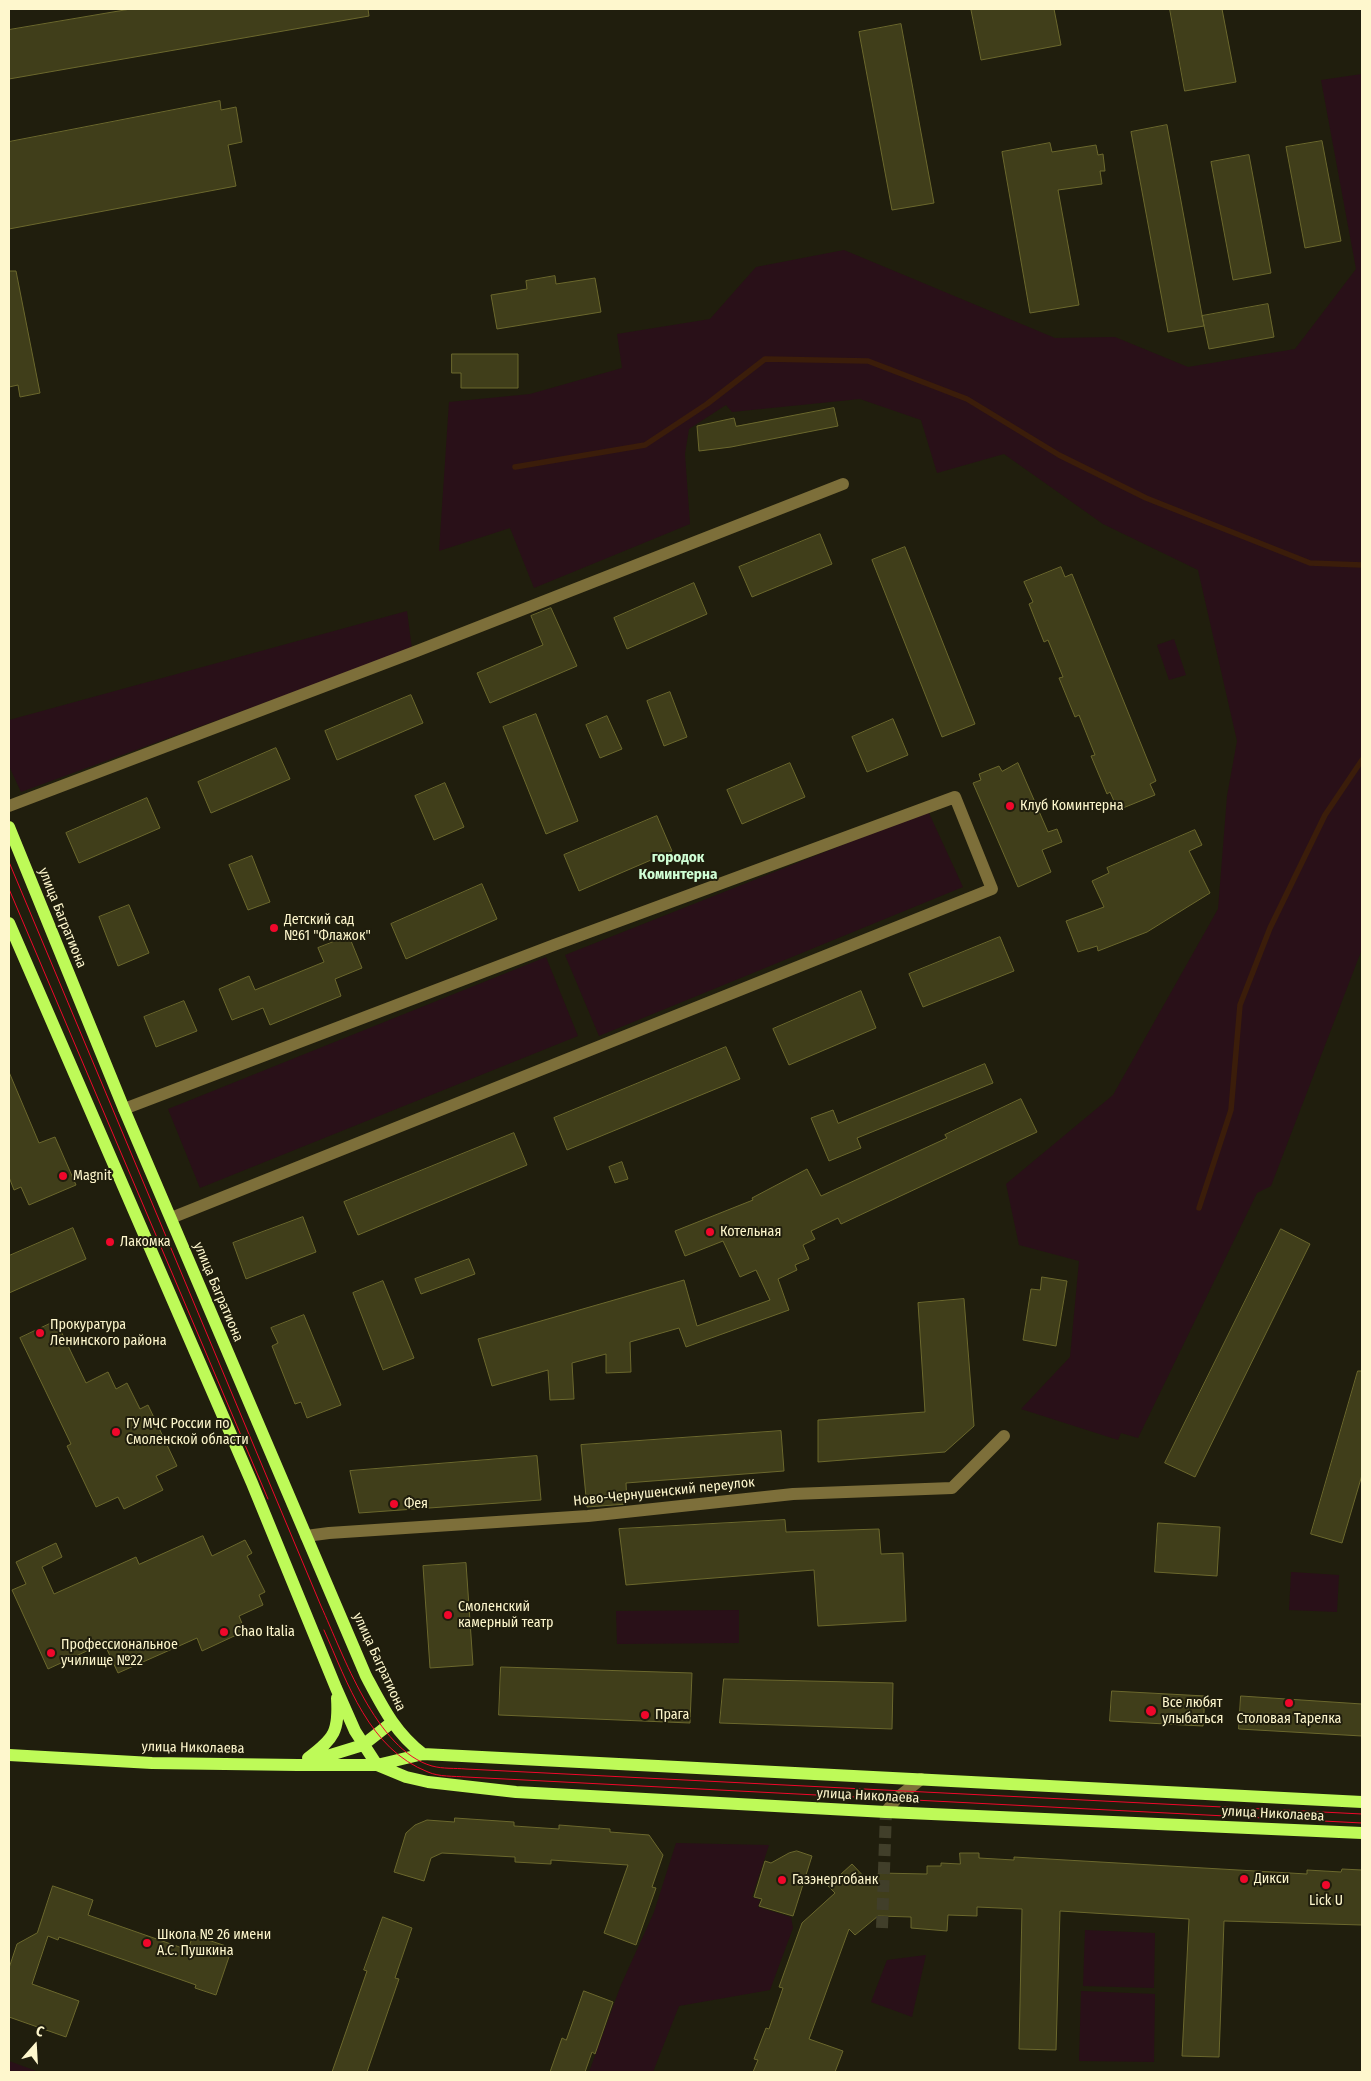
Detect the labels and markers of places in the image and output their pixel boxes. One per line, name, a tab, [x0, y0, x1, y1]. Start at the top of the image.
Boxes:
place label: Клуб Коминтерна	[1020, 798, 1124, 814]
marker: Клуб Коминтерна	[1004, 800, 1016, 812]
place label: Детский сад №61 "Флажок"	[284, 912, 371, 944]
marker: Детский сад №61 "Флажок"	[268, 922, 280, 934]
place label: Magnit	[73, 1168, 112, 1184]
marker: Magnit	[57, 1170, 69, 1182]
place label: Котельная	[720, 1224, 781, 1240]
marker: Котельная	[704, 1226, 716, 1238]
place label: Лакомка	[120, 1234, 171, 1250]
marker: Лакомка	[104, 1236, 116, 1248]
place label: Прокуратура Ленинского района	[50, 1317, 166, 1350]
marker: Прокуратура Ленинского района	[34, 1327, 46, 1339]
place label: ГУ МЧС России по Смоленской области	[126, 1416, 249, 1448]
marker: ГУ МЧС России по Смоленской области	[110, 1426, 122, 1438]
place label: Фея	[404, 1496, 428, 1512]
marker: Фея	[388, 1498, 400, 1510]
place label: Смоленский камерный театр	[458, 1599, 554, 1631]
marker: Смоленский камерный театр	[442, 1609, 454, 1621]
place label: Chao Italia	[234, 1624, 295, 1640]
marker: Chao Italia	[218, 1626, 230, 1638]
place label: Профессиональное училище №22	[61, 1637, 178, 1670]
marker: Профессиональное училище №22	[45, 1647, 57, 1659]
place label: Все любят улыбаться	[1162, 1695, 1223, 1728]
marker: Столовая Тарелка	[1283, 1697, 1295, 1709]
marker: Все любят улыбаться	[1144, 1704, 1158, 1718]
place label: Прага	[655, 1707, 689, 1723]
marker: Прага	[639, 1709, 651, 1721]
place label: Столовая Тарелка	[1237, 1711, 1341, 1727]
place label: Дикси	[1254, 1871, 1289, 1887]
place label: Газэнергобанк	[792, 1872, 878, 1888]
marker: Дикси	[1238, 1873, 1250, 1885]
marker: Газэнергобанк	[776, 1874, 788, 1886]
marker: Lick U	[1320, 1879, 1332, 1891]
place label: Lick U	[1309, 1893, 1343, 1909]
place label: Школа № 26 имени А.С. Пушкина	[157, 1927, 271, 1960]
marker: Школа № 26 имени А.С. Пушкина	[141, 1937, 153, 1949]

